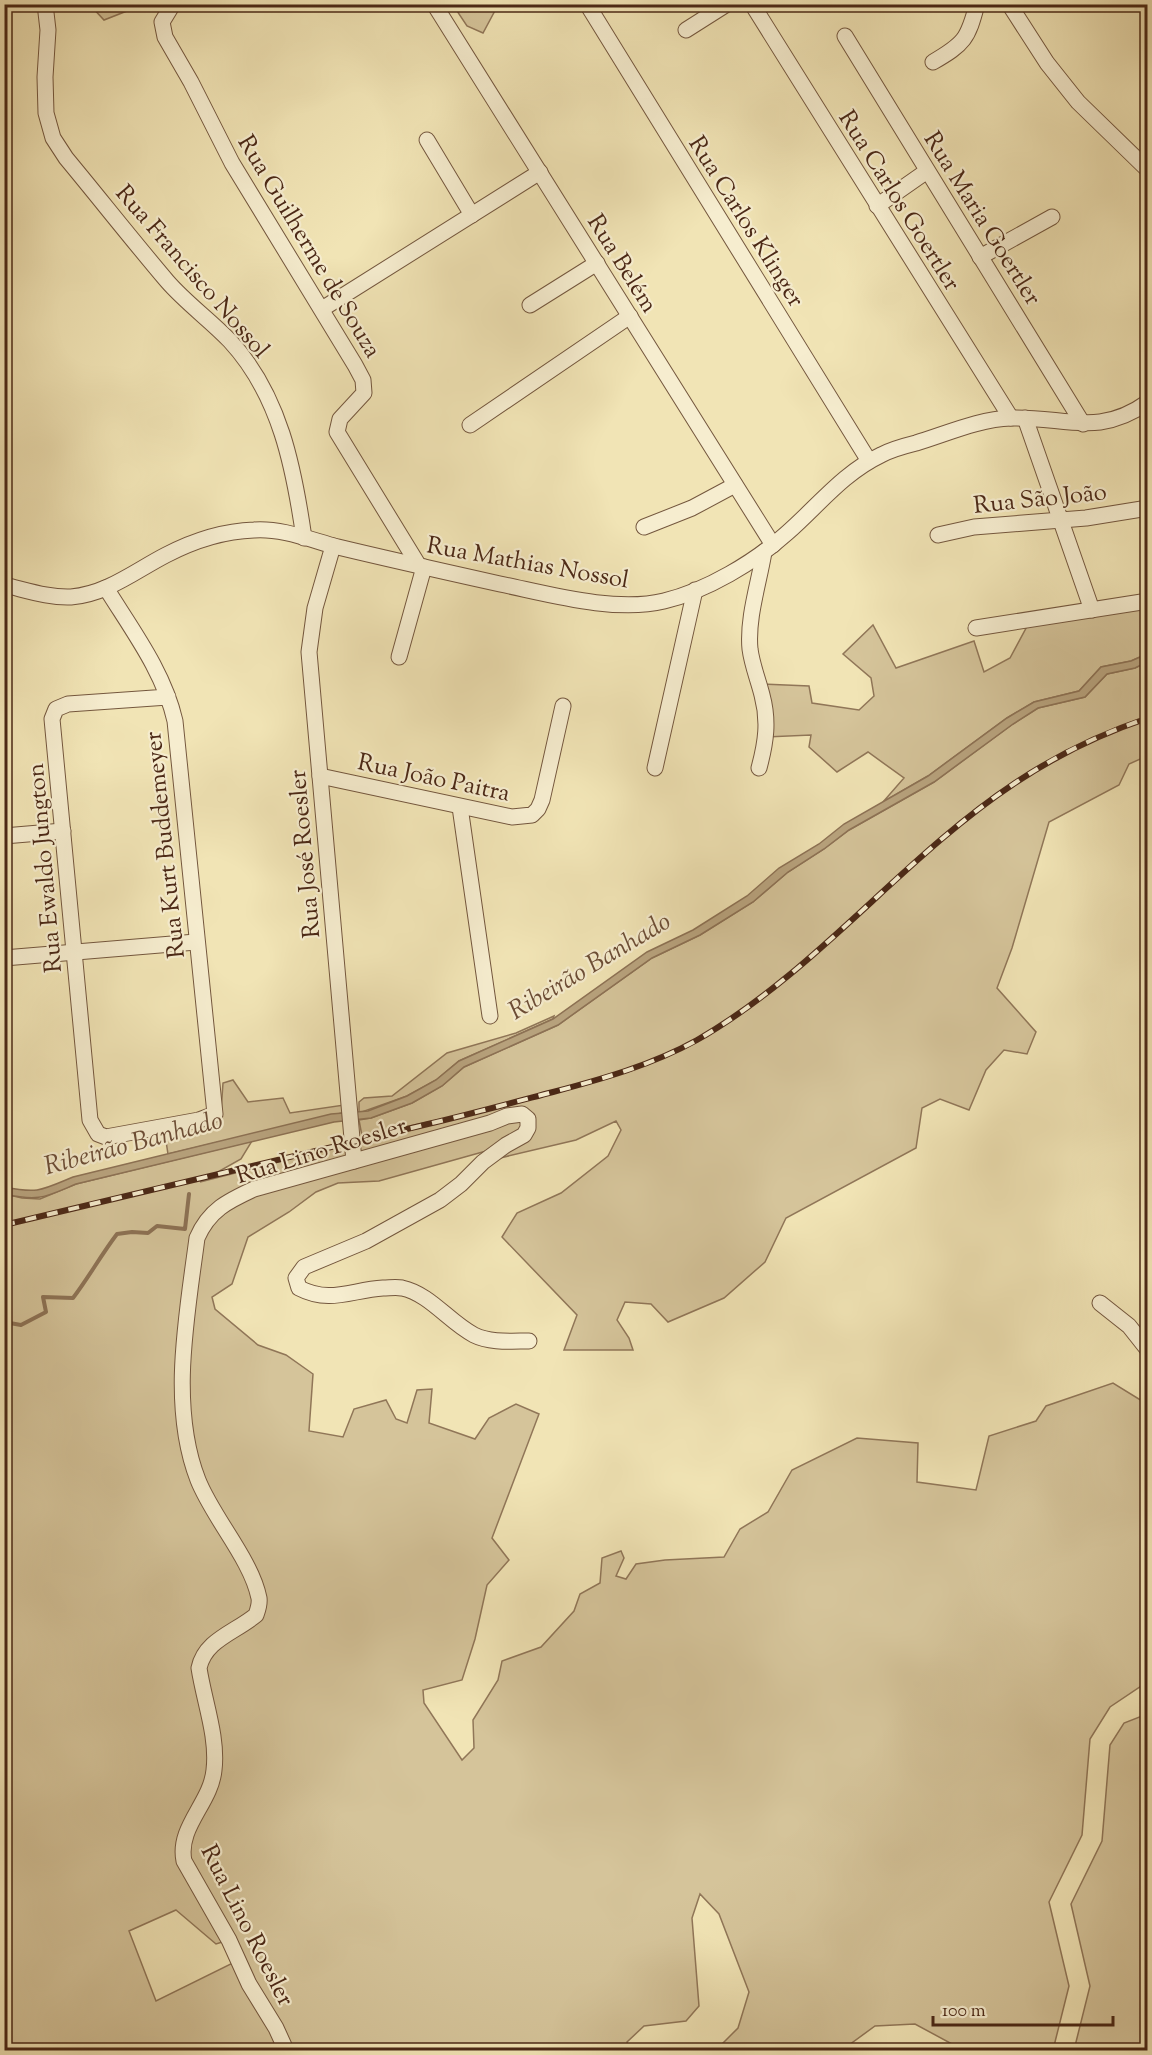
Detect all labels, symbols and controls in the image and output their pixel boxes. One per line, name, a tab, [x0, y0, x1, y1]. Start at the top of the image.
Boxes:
street label: Rua Carlos Goertler	[829, 104, 968, 298]
street label: Rua Maria Goertler	[914, 126, 1048, 312]
street label: Rua Guilherme de Souza	[228, 129, 388, 365]
street label: Rua Carlos Klinger	[679, 130, 812, 314]
street label: Rua Francisco Nossol	[106, 178, 277, 367]
street label: Rua Belém	[578, 208, 665, 320]
street label: Rua São João	[972, 476, 1109, 524]
street label: Rua Mathias Nossol	[424, 529, 632, 599]
street label: Rua Kurt Buddemeyer	[137, 730, 195, 960]
street label: Rua João Paitra	[354, 746, 513, 812]
street label: Rua Ewaldo Jungton	[20, 762, 72, 974]
street label: Rua José Roesler	[282, 768, 330, 940]
water label: Ribeirão Banhado	[502, 904, 678, 1030]
water label: Ribeirão Banhado	[40, 1103, 227, 1186]
street label: Rua Lino Roesler	[232, 1110, 411, 1194]
street label: Rua Lino Roesler	[191, 1839, 302, 2012]
scale bar	[933, 1989, 1113, 2027]
text: 100 m	[942, 1999, 986, 2025]

